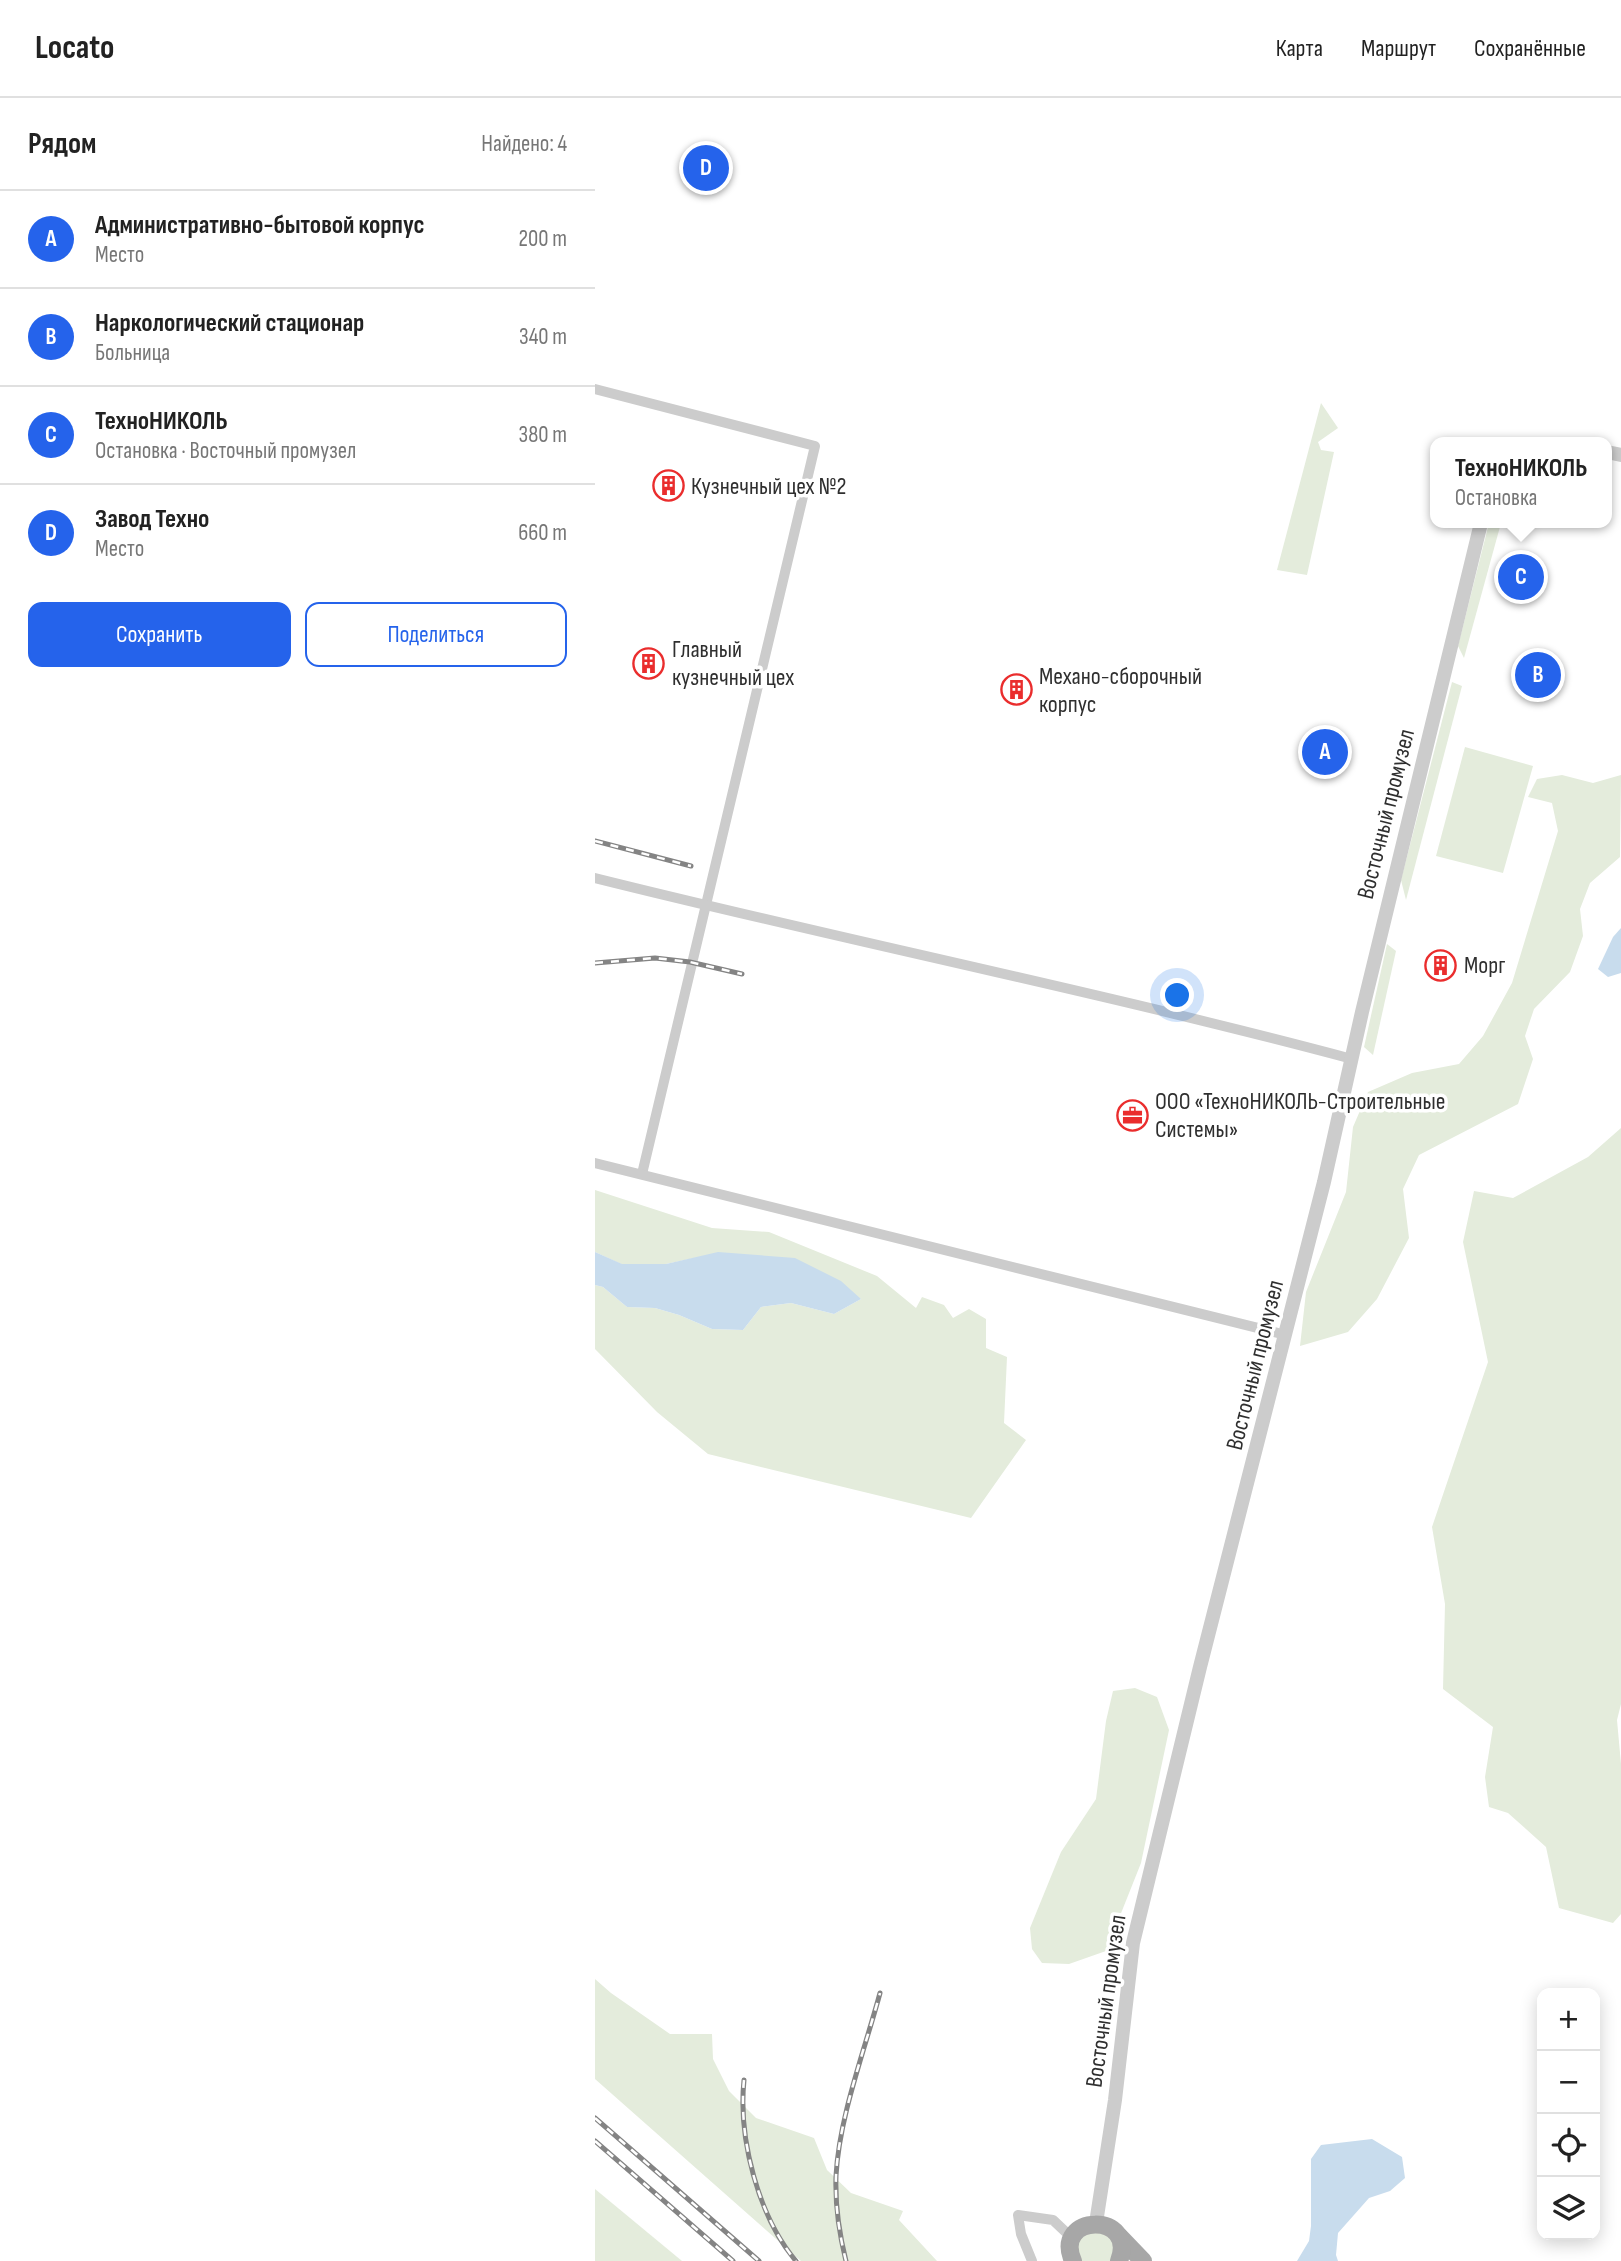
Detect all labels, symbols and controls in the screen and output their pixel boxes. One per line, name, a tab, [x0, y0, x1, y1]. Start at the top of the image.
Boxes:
text: Locato	[35, 28, 114, 68]
text: Карта	[1276, 34, 1323, 63]
text: Маршрут	[1361, 34, 1436, 63]
text: Сохранённые	[1474, 34, 1586, 63]
text: Рядом	[28, 126, 96, 162]
text: Найдено: 4	[481, 130, 567, 158]
pin: D	[683, 142, 729, 194]
text: Административно-бытовой корпус	[95, 210, 424, 241]
text: A	[46, 225, 56, 253]
text: 200 m	[519, 225, 567, 253]
text: Место	[95, 241, 144, 269]
text: Наркологический стационар	[95, 308, 364, 339]
text: B	[46, 323, 56, 351]
text: 340 m	[519, 323, 567, 351]
text: Больница	[95, 339, 170, 367]
text: ТехноНИКОЛЬ	[95, 406, 227, 437]
text: C	[45, 421, 57, 449]
text: 380 m	[519, 421, 567, 449]
text: Остановка · Восточный промузел	[95, 437, 356, 465]
popup	[1430, 437, 1612, 528]
text: ТехноНИКОЛЬ	[1455, 453, 1587, 484]
building icon: Кузнечный цех №2	[651, 469, 685, 503]
place label: Кузнечный цех №2	[691, 472, 846, 501]
text: Остановка	[1455, 484, 1537, 512]
text: Завод Техно	[95, 504, 209, 535]
text: D	[45, 519, 57, 547]
text: 660 m	[518, 519, 567, 547]
text: Место	[95, 535, 144, 563]
pin: C	[1498, 551, 1544, 603]
button: Сохранить	[28, 602, 291, 667]
button: Поделиться	[305, 602, 567, 667]
place label: Главный кузнечный цех	[672, 635, 794, 692]
building icon: Главный кузнечный цех	[632, 646, 666, 680]
pin: B	[1515, 649, 1561, 701]
place label: Механо-сборочный корпус	[1039, 662, 1202, 719]
building icon: Механо-сборочный корпус	[999, 673, 1033, 707]
pin: A	[1302, 726, 1348, 778]
street label: Восточный промузел	[1351, 726, 1421, 902]
building icon: Морг	[1424, 948, 1458, 982]
place label: Морг	[1464, 951, 1505, 980]
your location	[1160, 978, 1194, 1012]
place label: ООО «ТехноНИКОЛЬ-Строительные Системы»	[1155, 1087, 1445, 1144]
office icon: ООО «ТехноНИКОЛЬ-Строительные Системы»	[1115, 1098, 1149, 1132]
street label: Восточный промузел	[1220, 1277, 1290, 1453]
street label: Восточный промузел	[1080, 1913, 1132, 2089]
map controls	[1537, 1988, 1600, 2240]
button: +	[1537, 1988, 1600, 2051]
button: −	[1537, 2051, 1600, 2114]
button: locate	[1537, 2114, 1600, 2177]
button: layers	[1537, 2177, 1600, 2240]

